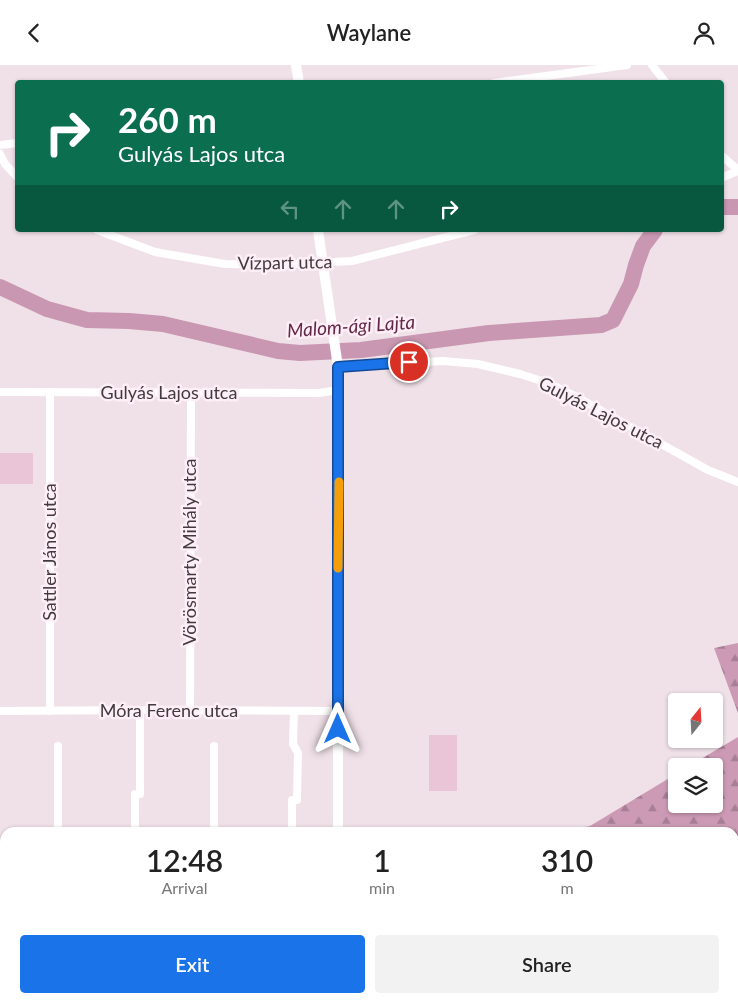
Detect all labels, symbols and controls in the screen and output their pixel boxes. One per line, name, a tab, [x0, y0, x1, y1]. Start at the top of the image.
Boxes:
icon: back	[20, 19, 48, 47]
text: Waylane	[327, 19, 411, 46]
icon: person	[690, 19, 718, 47]
text: 260 m	[118, 98, 217, 140]
icon: right	[35, 100, 100, 165]
text: Gulyás Lajos utca	[118, 140, 285, 167]
icon: left	[276, 195, 304, 223]
icon: ahead	[329, 195, 357, 223]
icon: ahead	[382, 195, 410, 223]
icon: right	[435, 195, 463, 223]
street label: Vízpart utca	[237, 250, 333, 274]
water label: Malom-ági Lajta	[286, 310, 416, 341]
pin	[388, 341, 430, 383]
icon: arrive	[395, 348, 423, 376]
street label: Gulyás Lajos utca	[536, 371, 667, 453]
street label: Gulyás Lajos utca	[101, 381, 237, 403]
street label: Vörösmarty Mihály utca	[178, 459, 200, 646]
street label: Sattler János utca	[38, 483, 60, 621]
north arrow	[668, 693, 722, 747]
map controls	[668, 693, 723, 813]
street label: Móra Ferenc utca	[100, 699, 238, 721]
position arrow	[311, 702, 363, 754]
button: layers	[668, 758, 723, 813]
text: 12:48	[146, 842, 223, 878]
text: 1	[373, 842, 391, 878]
text: 310	[541, 842, 593, 878]
text: Arrival	[161, 878, 208, 897]
text: min	[369, 878, 395, 897]
text: m	[560, 878, 574, 897]
button: Exit	[20, 935, 365, 993]
button: Share	[375, 935, 719, 993]

